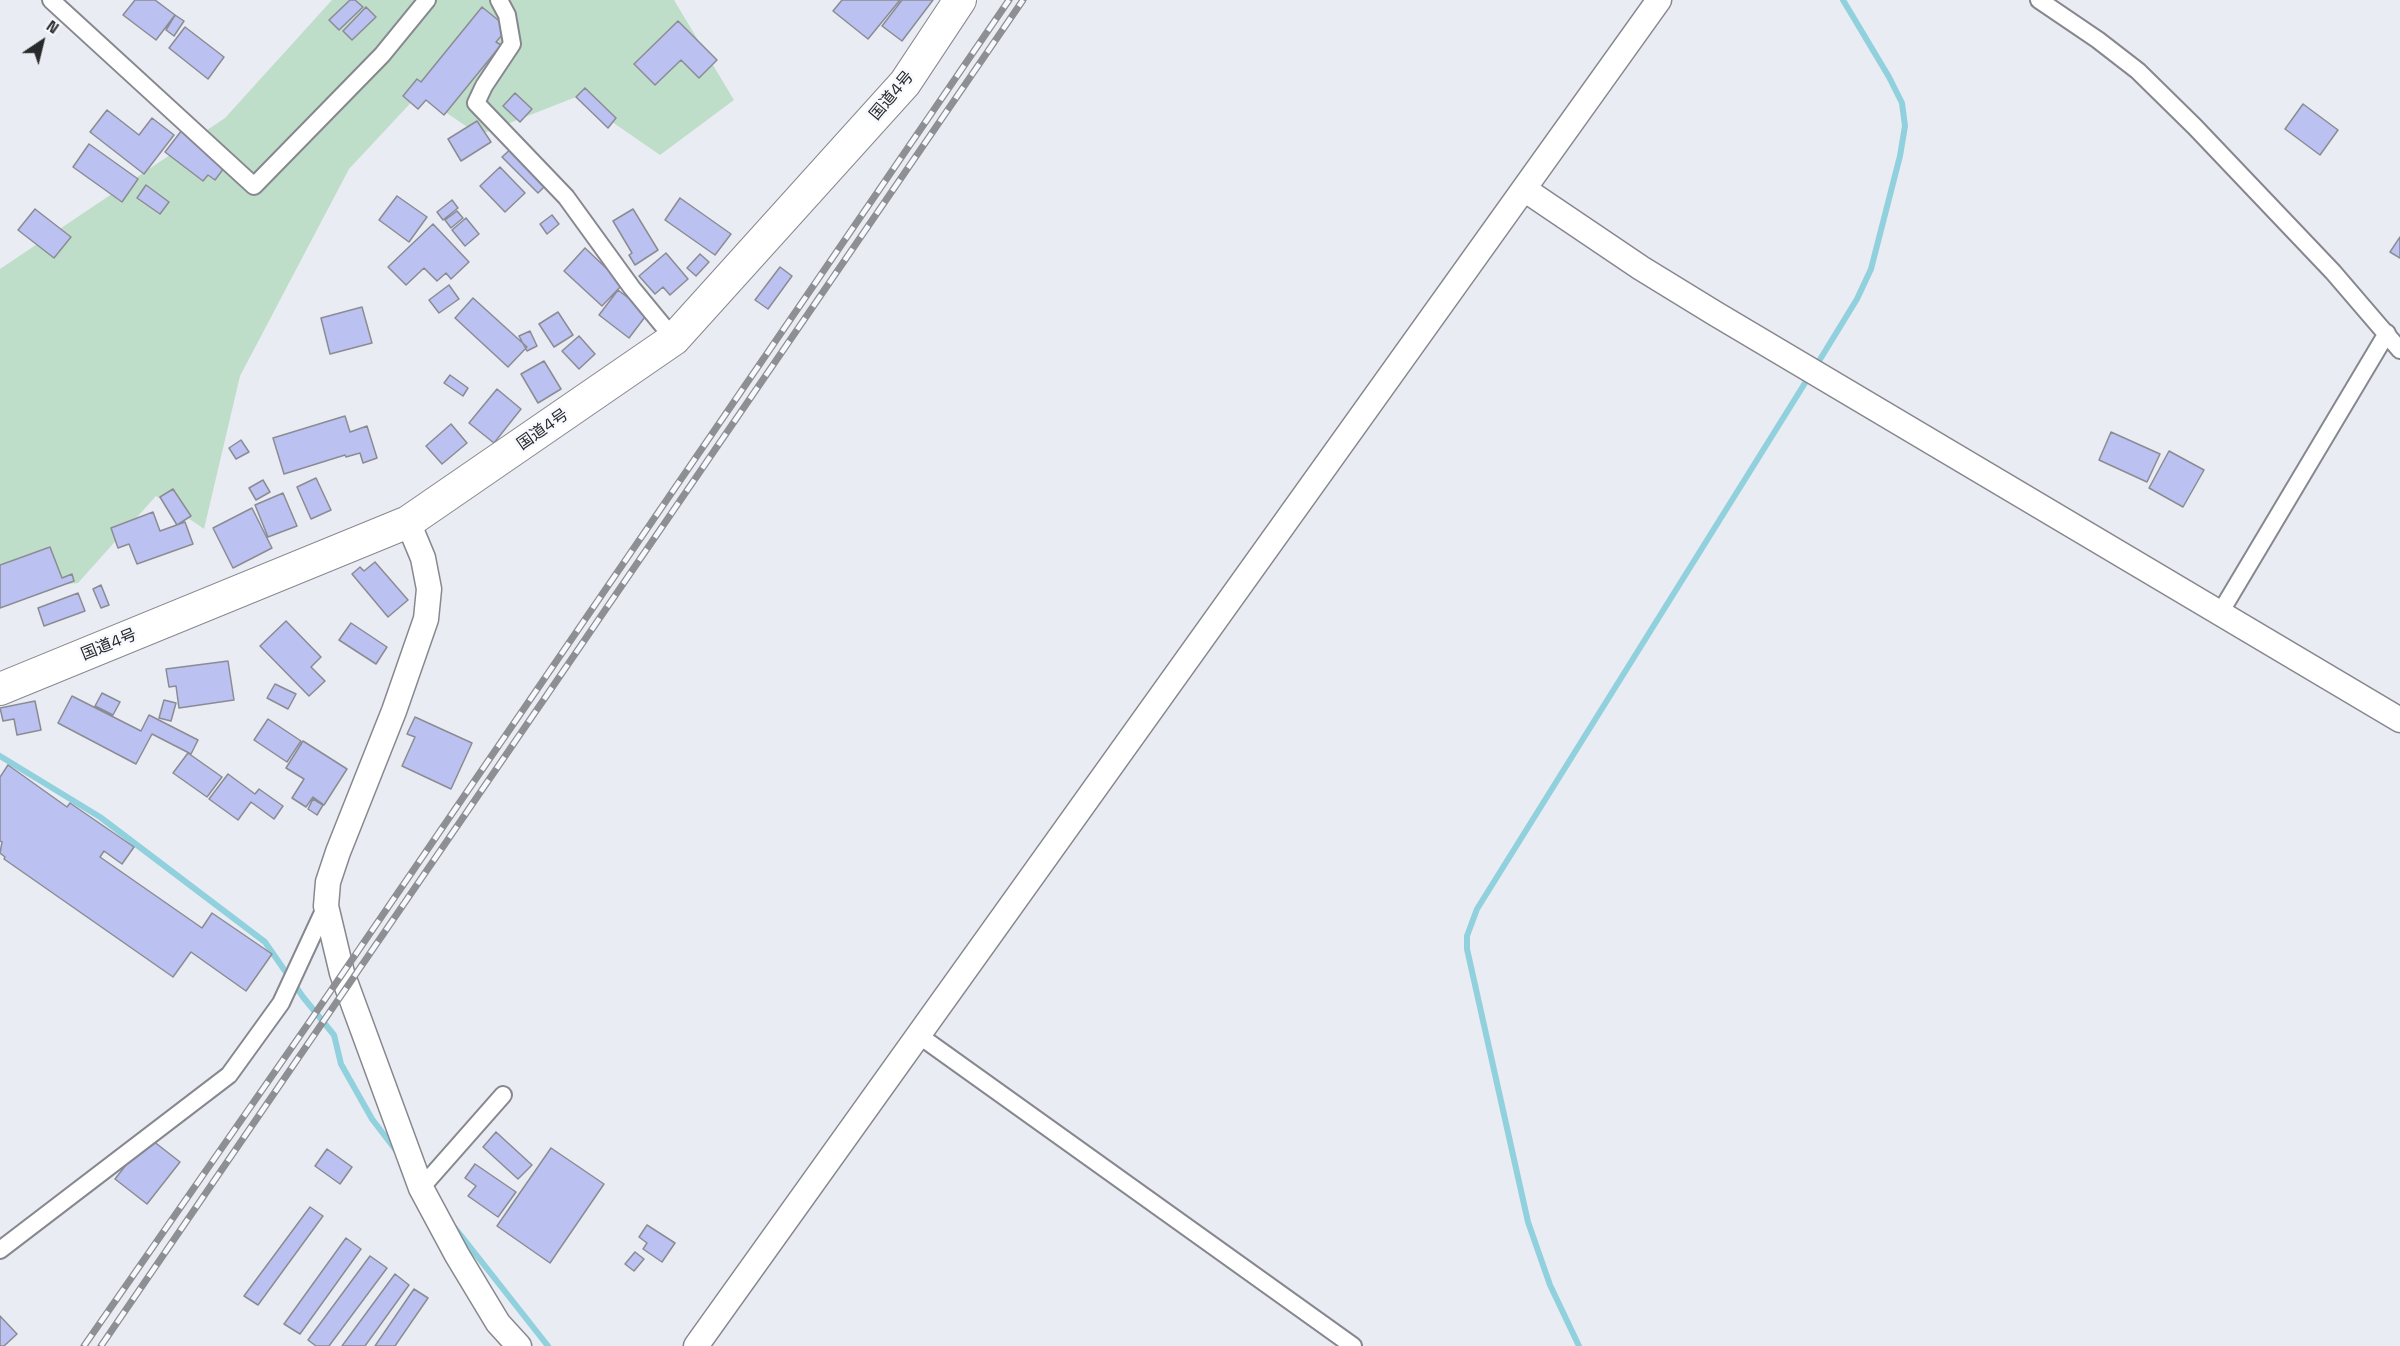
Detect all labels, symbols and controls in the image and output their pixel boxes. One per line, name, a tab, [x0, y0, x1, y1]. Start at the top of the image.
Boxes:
north arrow	[12, 12, 72, 72]
text: N	[42, 15, 63, 39]
street label: 国道4号	[866, 68, 918, 124]
street label: 国道4号	[514, 406, 572, 454]
street label: 国道4号	[79, 625, 139, 665]

